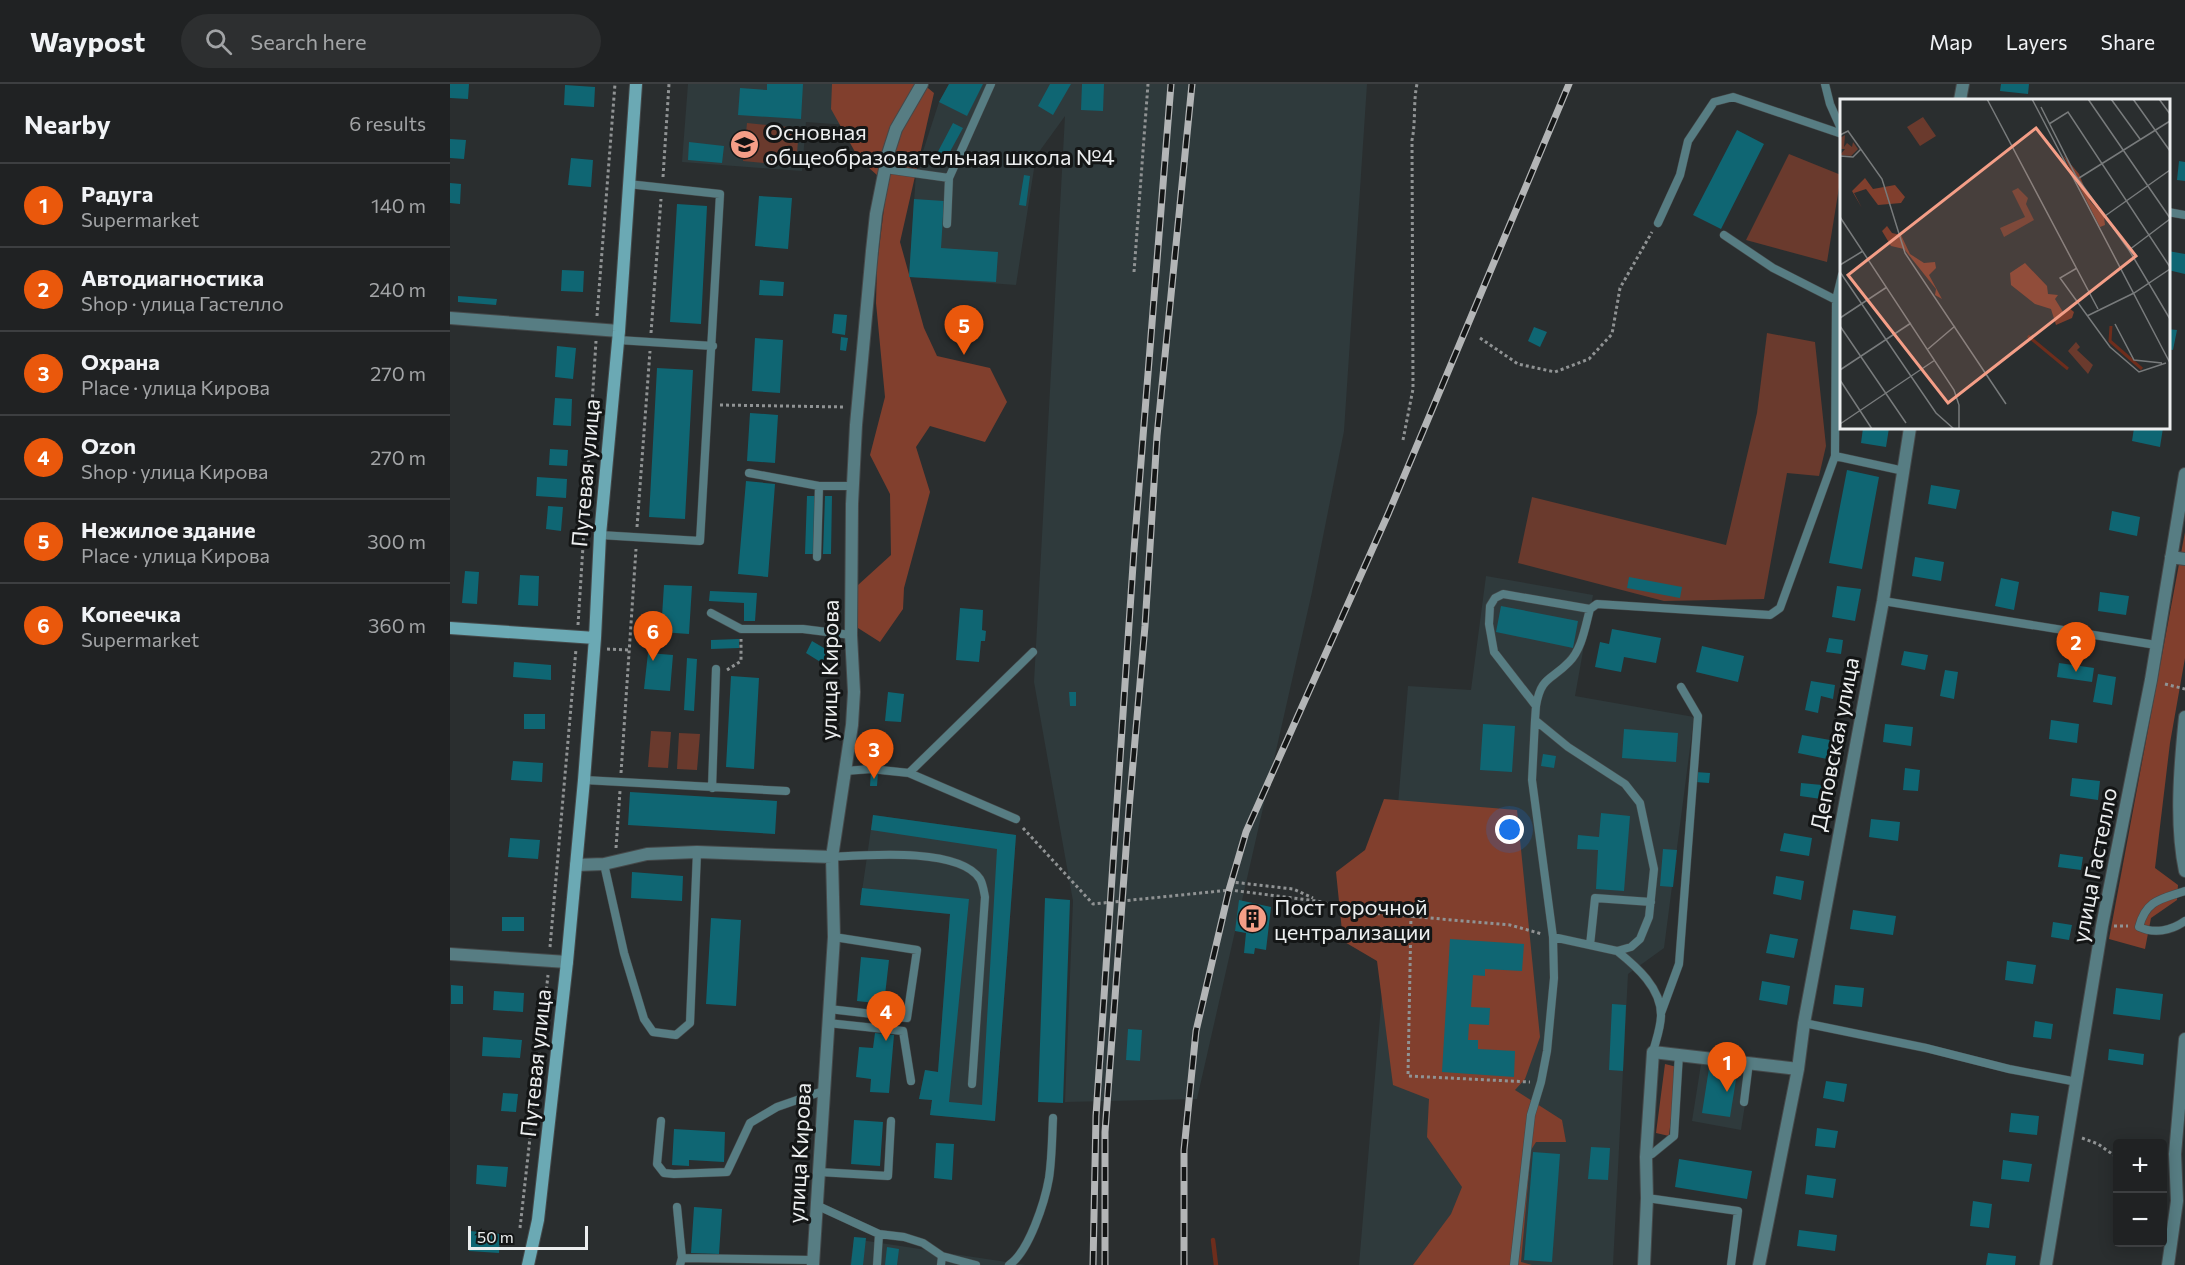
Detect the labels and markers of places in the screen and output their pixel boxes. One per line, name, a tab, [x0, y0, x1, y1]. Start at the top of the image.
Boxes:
place label: Основная общеобразовательная школа №4	[765, 118, 1115, 170]
school or university icon: Основная общеобразовательная школа №4	[728, 128, 760, 160]
pin: 5	[944, 306, 984, 355]
pin: 6	[634, 612, 672, 661]
pin: 2	[2056, 622, 2096, 672]
pin: 3	[854, 730, 894, 779]
place label: Пост горочной централизации	[1274, 893, 1431, 945]
building icon: Пост горочной централизации	[1237, 903, 1269, 935]
pin: 4	[866, 992, 906, 1041]
pin: 1	[1708, 1042, 1746, 1092]

